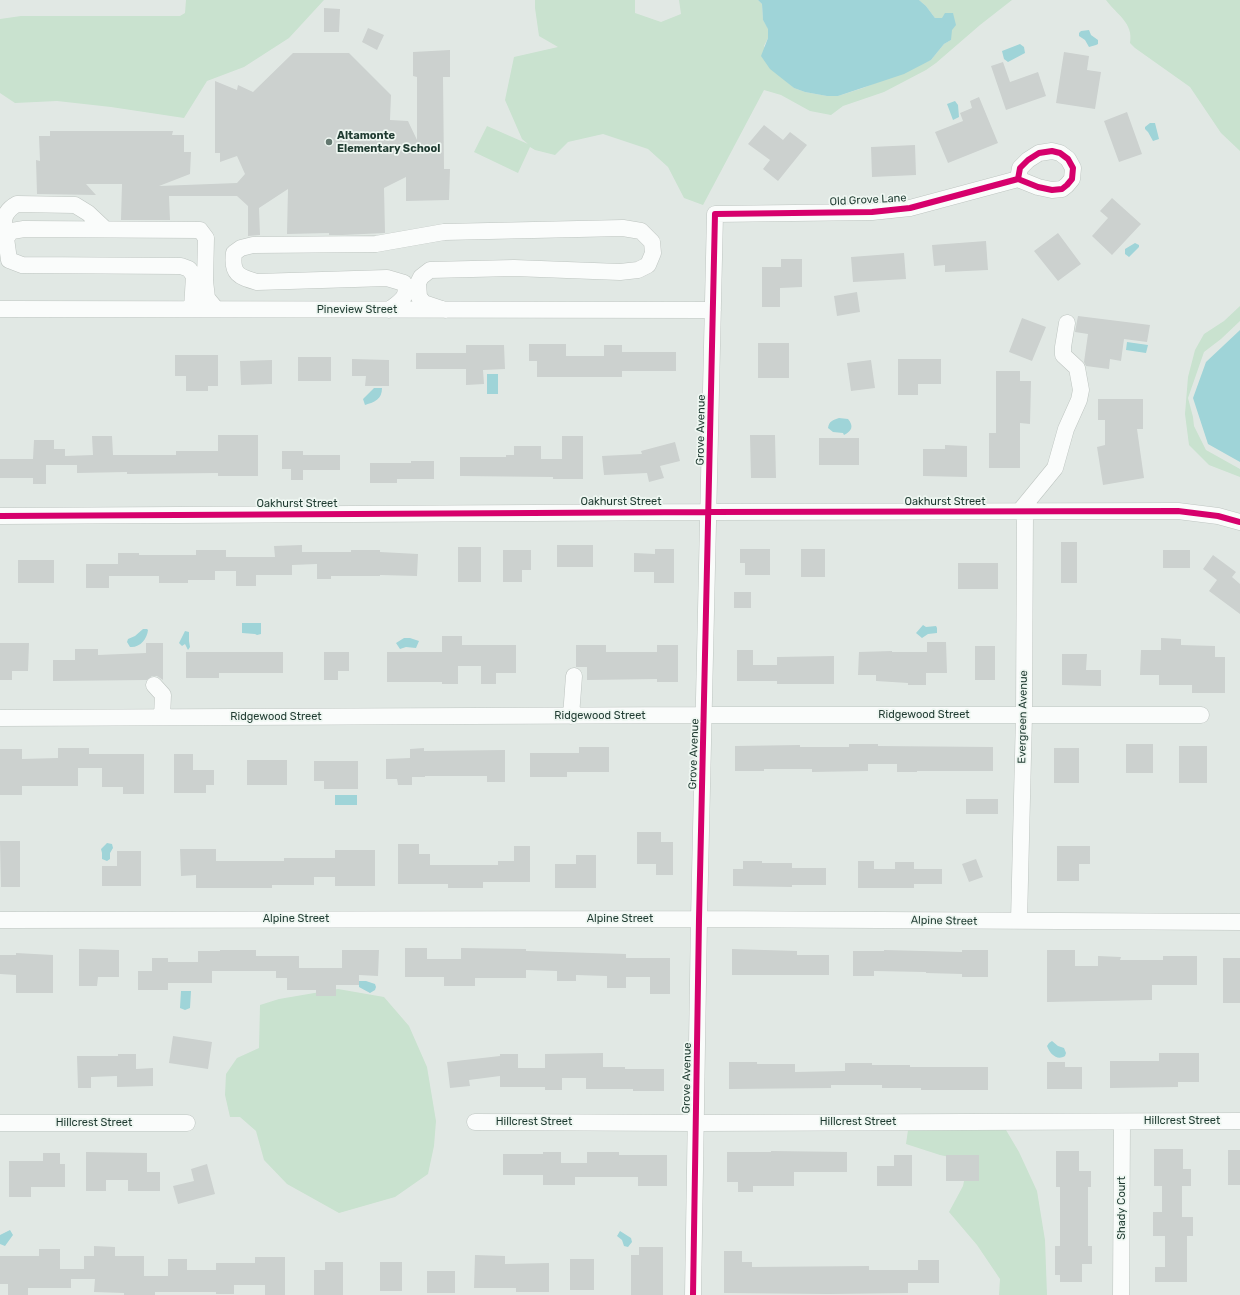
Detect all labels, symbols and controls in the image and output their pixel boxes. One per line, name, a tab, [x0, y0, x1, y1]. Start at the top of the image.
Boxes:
place label: Altamonte Elementary School	[337, 129, 440, 155]
marker: Altamonte Elementary School	[324, 137, 334, 147]
street label: Old Grove Lane	[829, 191, 907, 209]
street label: Pineview Street	[317, 303, 397, 317]
street label: Grove Avenue	[694, 394, 708, 466]
street label: Oakhurst Street	[580, 495, 662, 509]
street label: Oakhurst Street	[904, 495, 986, 509]
street label: Oakhurst Street	[256, 497, 338, 511]
street label: Evergreen Avenue	[1016, 670, 1030, 764]
street label: Ridgewood Street	[878, 708, 970, 722]
street label: Ridgewood Street	[554, 709, 646, 723]
street label: Ridgewood Street	[230, 710, 322, 724]
street label: Grove Avenue	[686, 718, 702, 790]
street label: Alpine Street	[263, 912, 329, 926]
street label: Alpine Street	[587, 912, 653, 926]
street label: Alpine Street	[911, 914, 977, 928]
street label: Grove Avenue	[680, 1042, 694, 1114]
street label: Hillcrest Street	[1144, 1114, 1220, 1128]
street label: Hillcrest Street	[496, 1115, 572, 1129]
street label: Hillcrest Street	[820, 1115, 896, 1129]
street label: Hillcrest Street	[56, 1116, 132, 1130]
street label: Shady Court	[1115, 1176, 1129, 1240]

